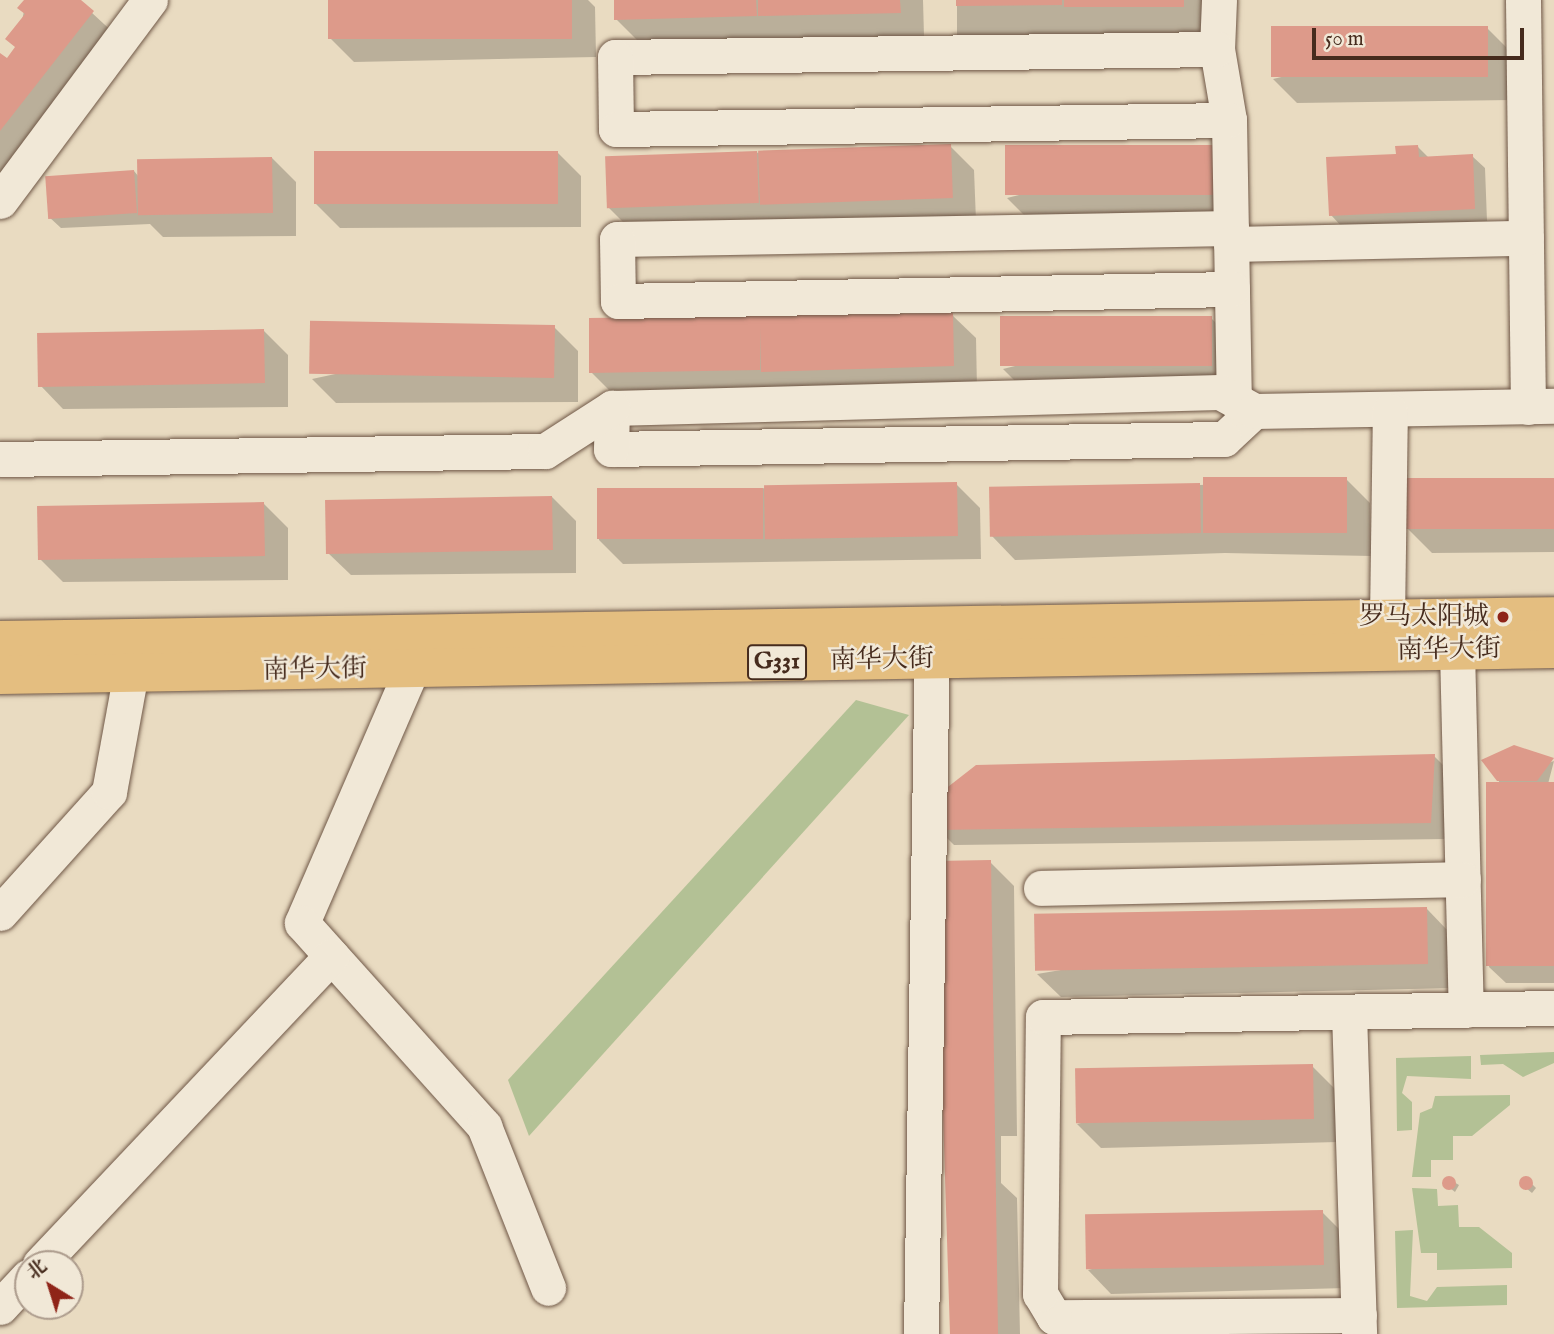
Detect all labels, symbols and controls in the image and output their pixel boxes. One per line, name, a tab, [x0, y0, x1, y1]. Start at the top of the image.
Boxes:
scale bar	[1316, 14, 1528, 58]
text: 50 m	[1325, 26, 1364, 53]
place label: 罗马太阳城	[1359, 601, 1489, 633]
marker: 罗马太阳城	[1495, 609, 1511, 625]
street label: 南华大街	[1397, 633, 1501, 667]
road number: G331	[746, 642, 808, 682]
street label: 南华大街	[830, 643, 934, 677]
street label: 南华大街	[263, 653, 367, 687]
north arrow	[14, 1250, 84, 1320]
text: 北	[22, 1255, 52, 1285]

